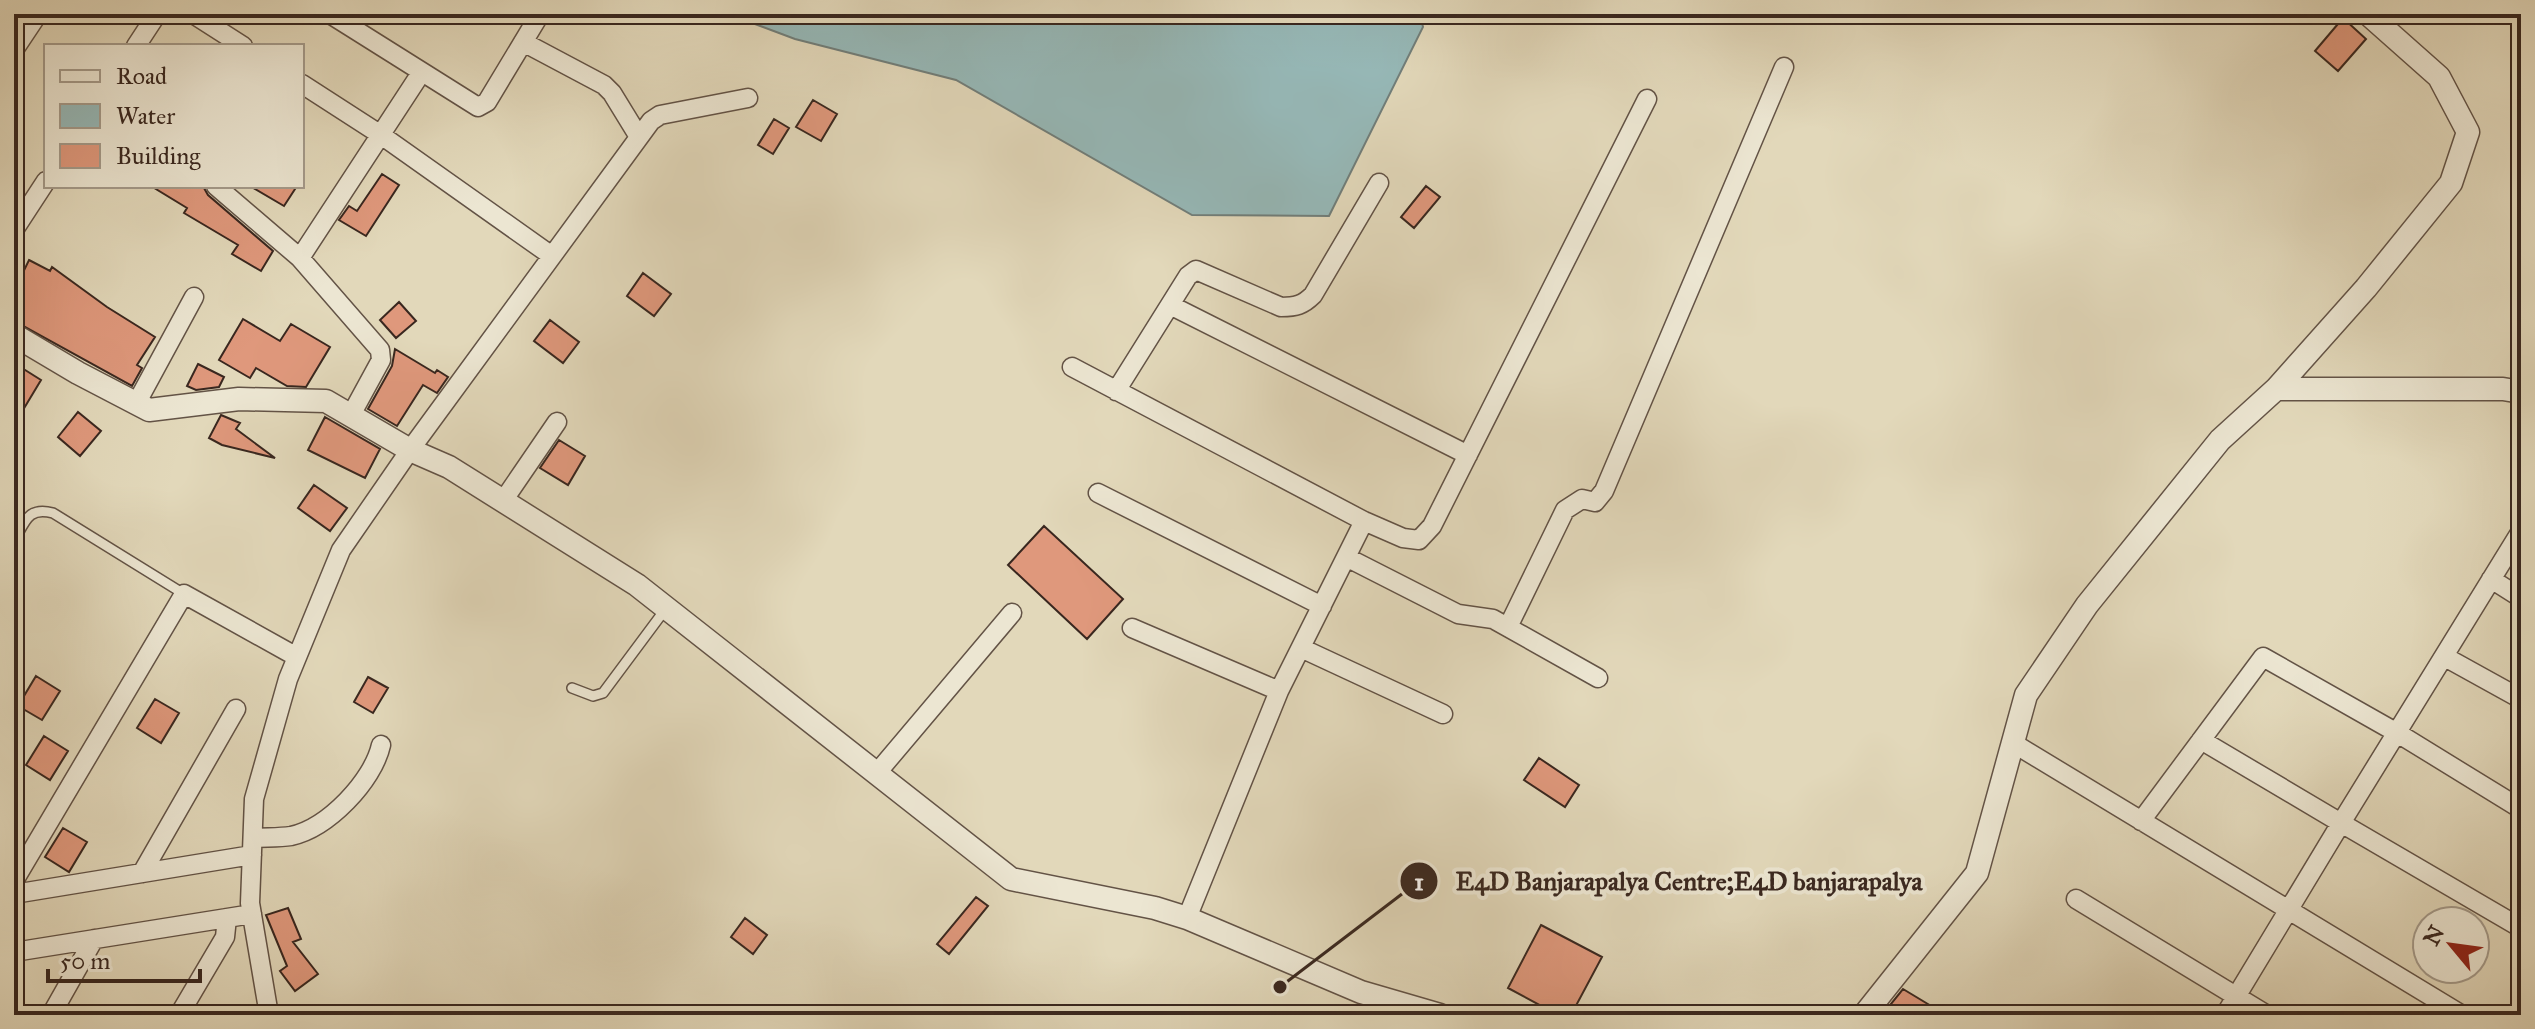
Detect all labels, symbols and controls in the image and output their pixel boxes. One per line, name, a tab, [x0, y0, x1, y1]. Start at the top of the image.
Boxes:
legend	[44, 44, 304, 188]
text: Road	[116, 61, 167, 91]
text: Water	[116, 101, 175, 131]
text: Building	[116, 141, 201, 171]
callout: E4D Banjarapalya Centre;E4D banjarapalya	[1399, 856, 1938, 906]
text: E4D Banjarapalya Centre;E4D banjarapalya	[1456, 865, 1923, 897]
text: 1	[1414, 867, 1424, 897]
north arrow	[2411, 905, 2491, 985]
text: N	[2418, 921, 2450, 950]
scale bar	[48, 933, 200, 983]
text: 50 m	[60, 946, 110, 976]

